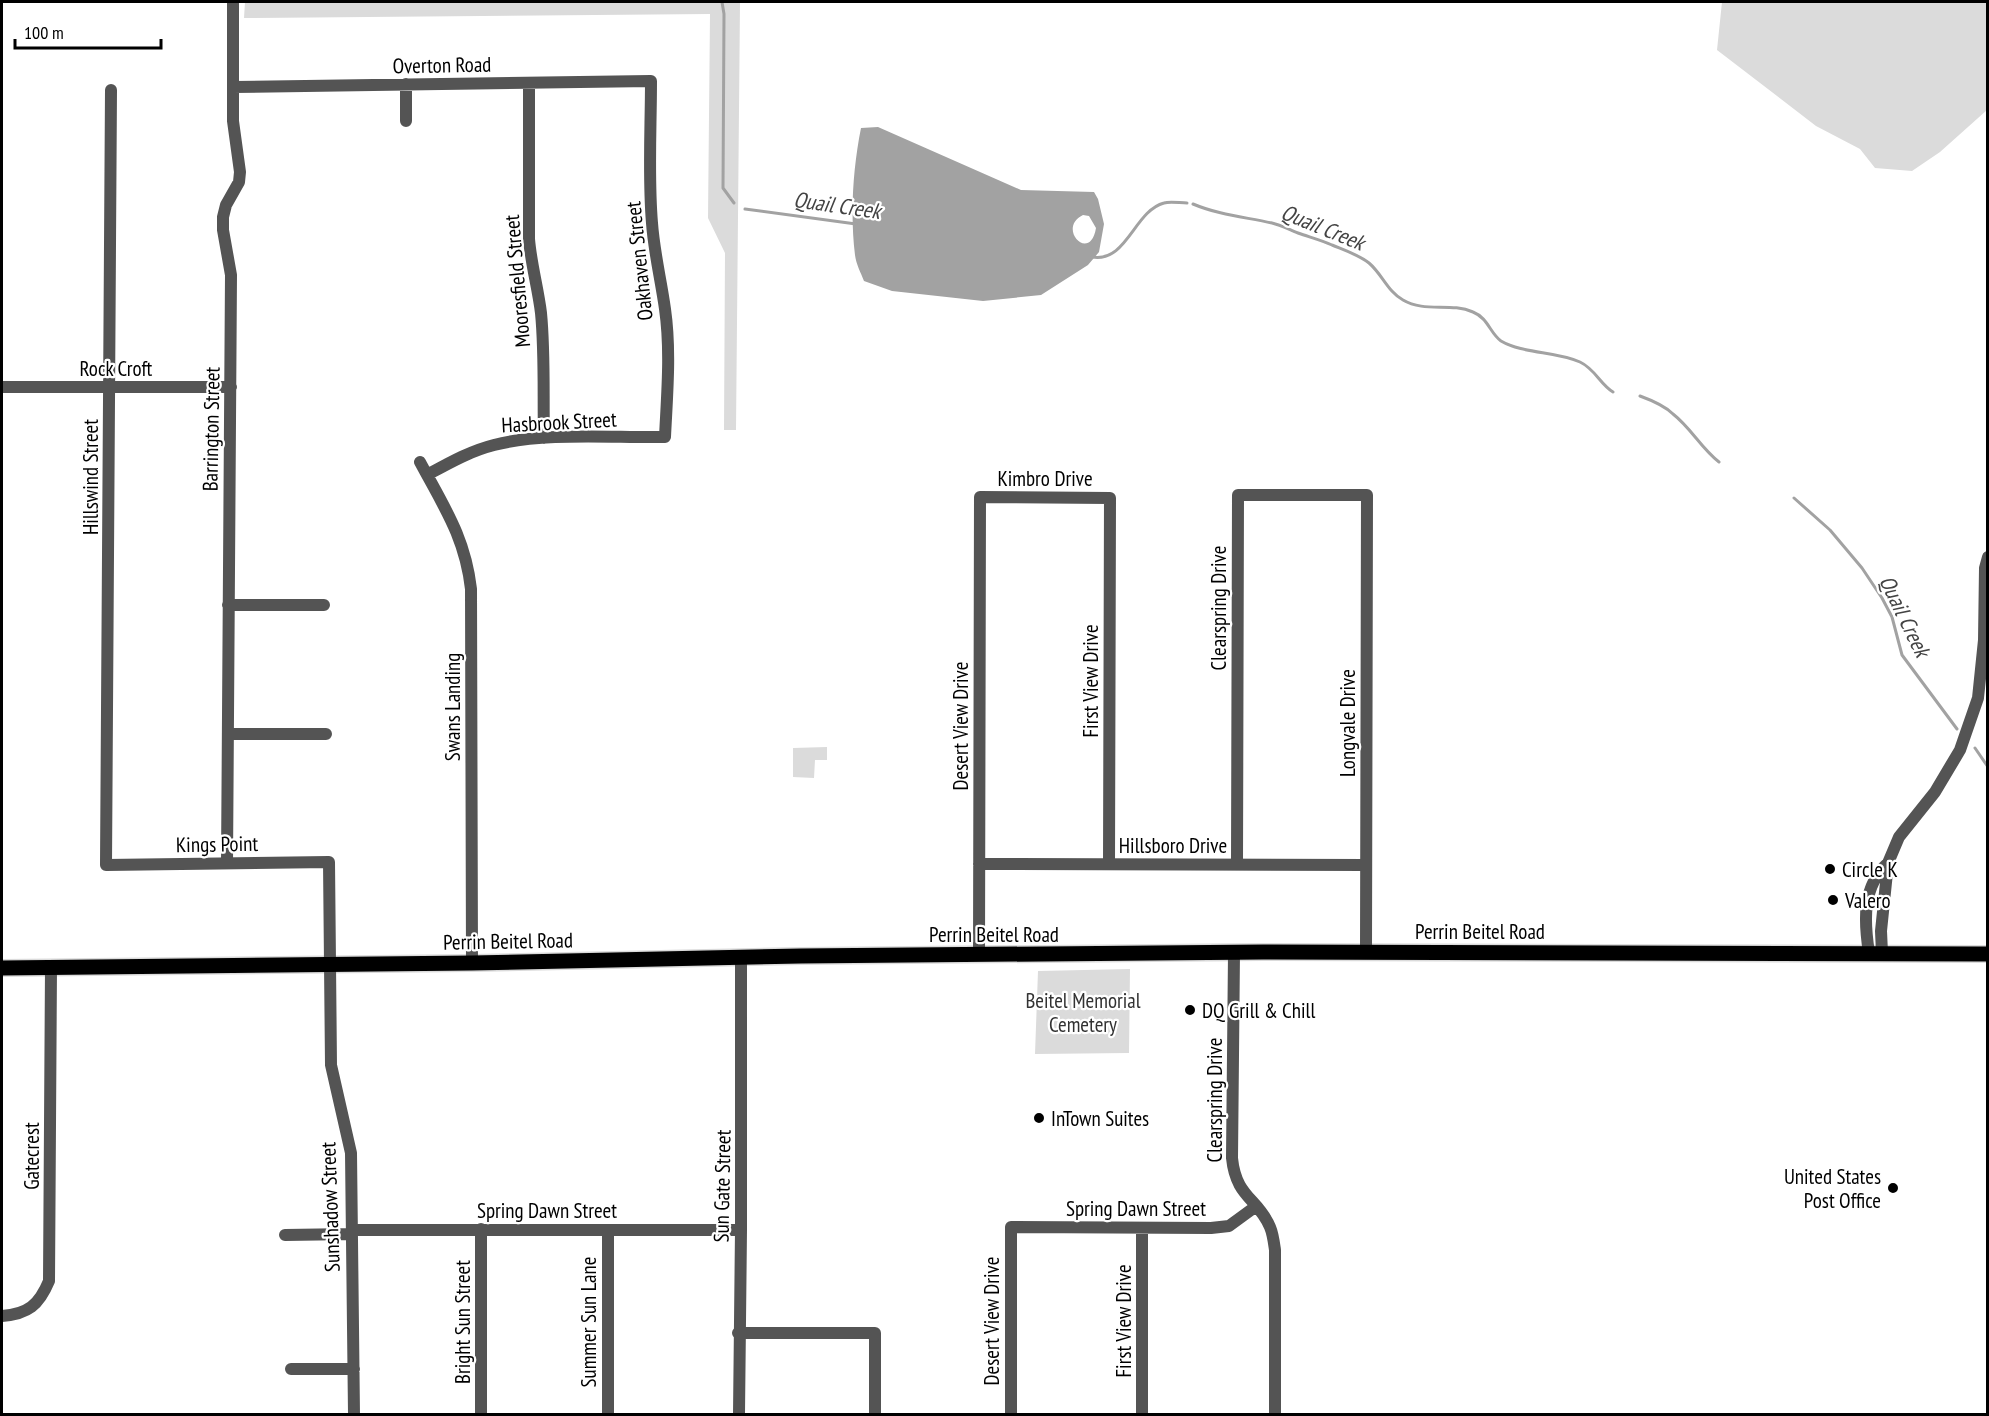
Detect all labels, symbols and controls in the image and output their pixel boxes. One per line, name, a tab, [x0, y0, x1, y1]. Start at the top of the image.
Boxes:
scale bar	[15, 12, 160, 50]
text: 100 m	[24, 21, 64, 44]
street label: Overton Road	[392, 51, 492, 79]
water label: Quail Creek	[792, 185, 885, 225]
water label: Quail Creek	[1277, 198, 1371, 257]
street label: Oakhaven Street	[619, 200, 659, 322]
street label: Mooresfield Street	[498, 213, 536, 348]
street label: Rock Croft	[80, 355, 153, 382]
street label: Barrington Street	[196, 366, 226, 491]
street label: Hasbrook Street	[501, 405, 618, 438]
street label: Hillswind Street	[77, 419, 104, 535]
street label: Kimbro Drive	[997, 465, 1093, 492]
street label: Clearspring Drive	[1205, 546, 1232, 670]
water label: Quail Creek	[1873, 571, 1938, 664]
street label: First View Drive	[1077, 624, 1104, 738]
street label: Swans Landing	[439, 653, 466, 761]
street label: Desert View Drive	[947, 662, 974, 790]
street label: Longvale Drive	[1334, 669, 1361, 777]
street label: Kings Point	[176, 830, 259, 858]
street label: Hillsboro Drive	[1119, 832, 1227, 859]
place label: Circle K	[1842, 856, 1898, 883]
marker: Circle K	[1823, 862, 1837, 876]
place label: Valero	[1844, 887, 1891, 914]
marker: Valero	[1826, 893, 1840, 907]
street label: Perrin Beitel Road	[1415, 918, 1545, 945]
street label: Perrin Beitel Road	[929, 921, 1059, 948]
street label: Perrin Beitel Road	[443, 926, 573, 956]
park label: Beitel Memorial Cemetery	[1025, 987, 1141, 1038]
place label: DQ Grill & Chill	[1202, 997, 1315, 1024]
marker: DQ Grill & Chill	[1183, 1003, 1197, 1017]
street label: Clearspring Drive	[1201, 1038, 1228, 1162]
place label: InTown Suites	[1051, 1105, 1149, 1132]
marker: InTown Suites	[1032, 1111, 1046, 1125]
street label: Gatecrest	[18, 1122, 45, 1190]
street label: Sun Gate Street	[708, 1129, 736, 1243]
street label: Sunshadow Street	[314, 1141, 346, 1272]
place label: United States Post Office	[1784, 1163, 1881, 1214]
marker: United States Post Office	[1886, 1181, 1900, 1195]
street label: Spring Dawn Street	[1066, 1195, 1206, 1222]
street label: Spring Dawn Street	[477, 1197, 617, 1224]
street label: Summer Sun Lane	[575, 1257, 602, 1387]
street label: Desert View Drive	[978, 1257, 1005, 1385]
street label: Bright Sun Street	[449, 1260, 476, 1384]
street label: First View Drive	[1110, 1264, 1137, 1378]

